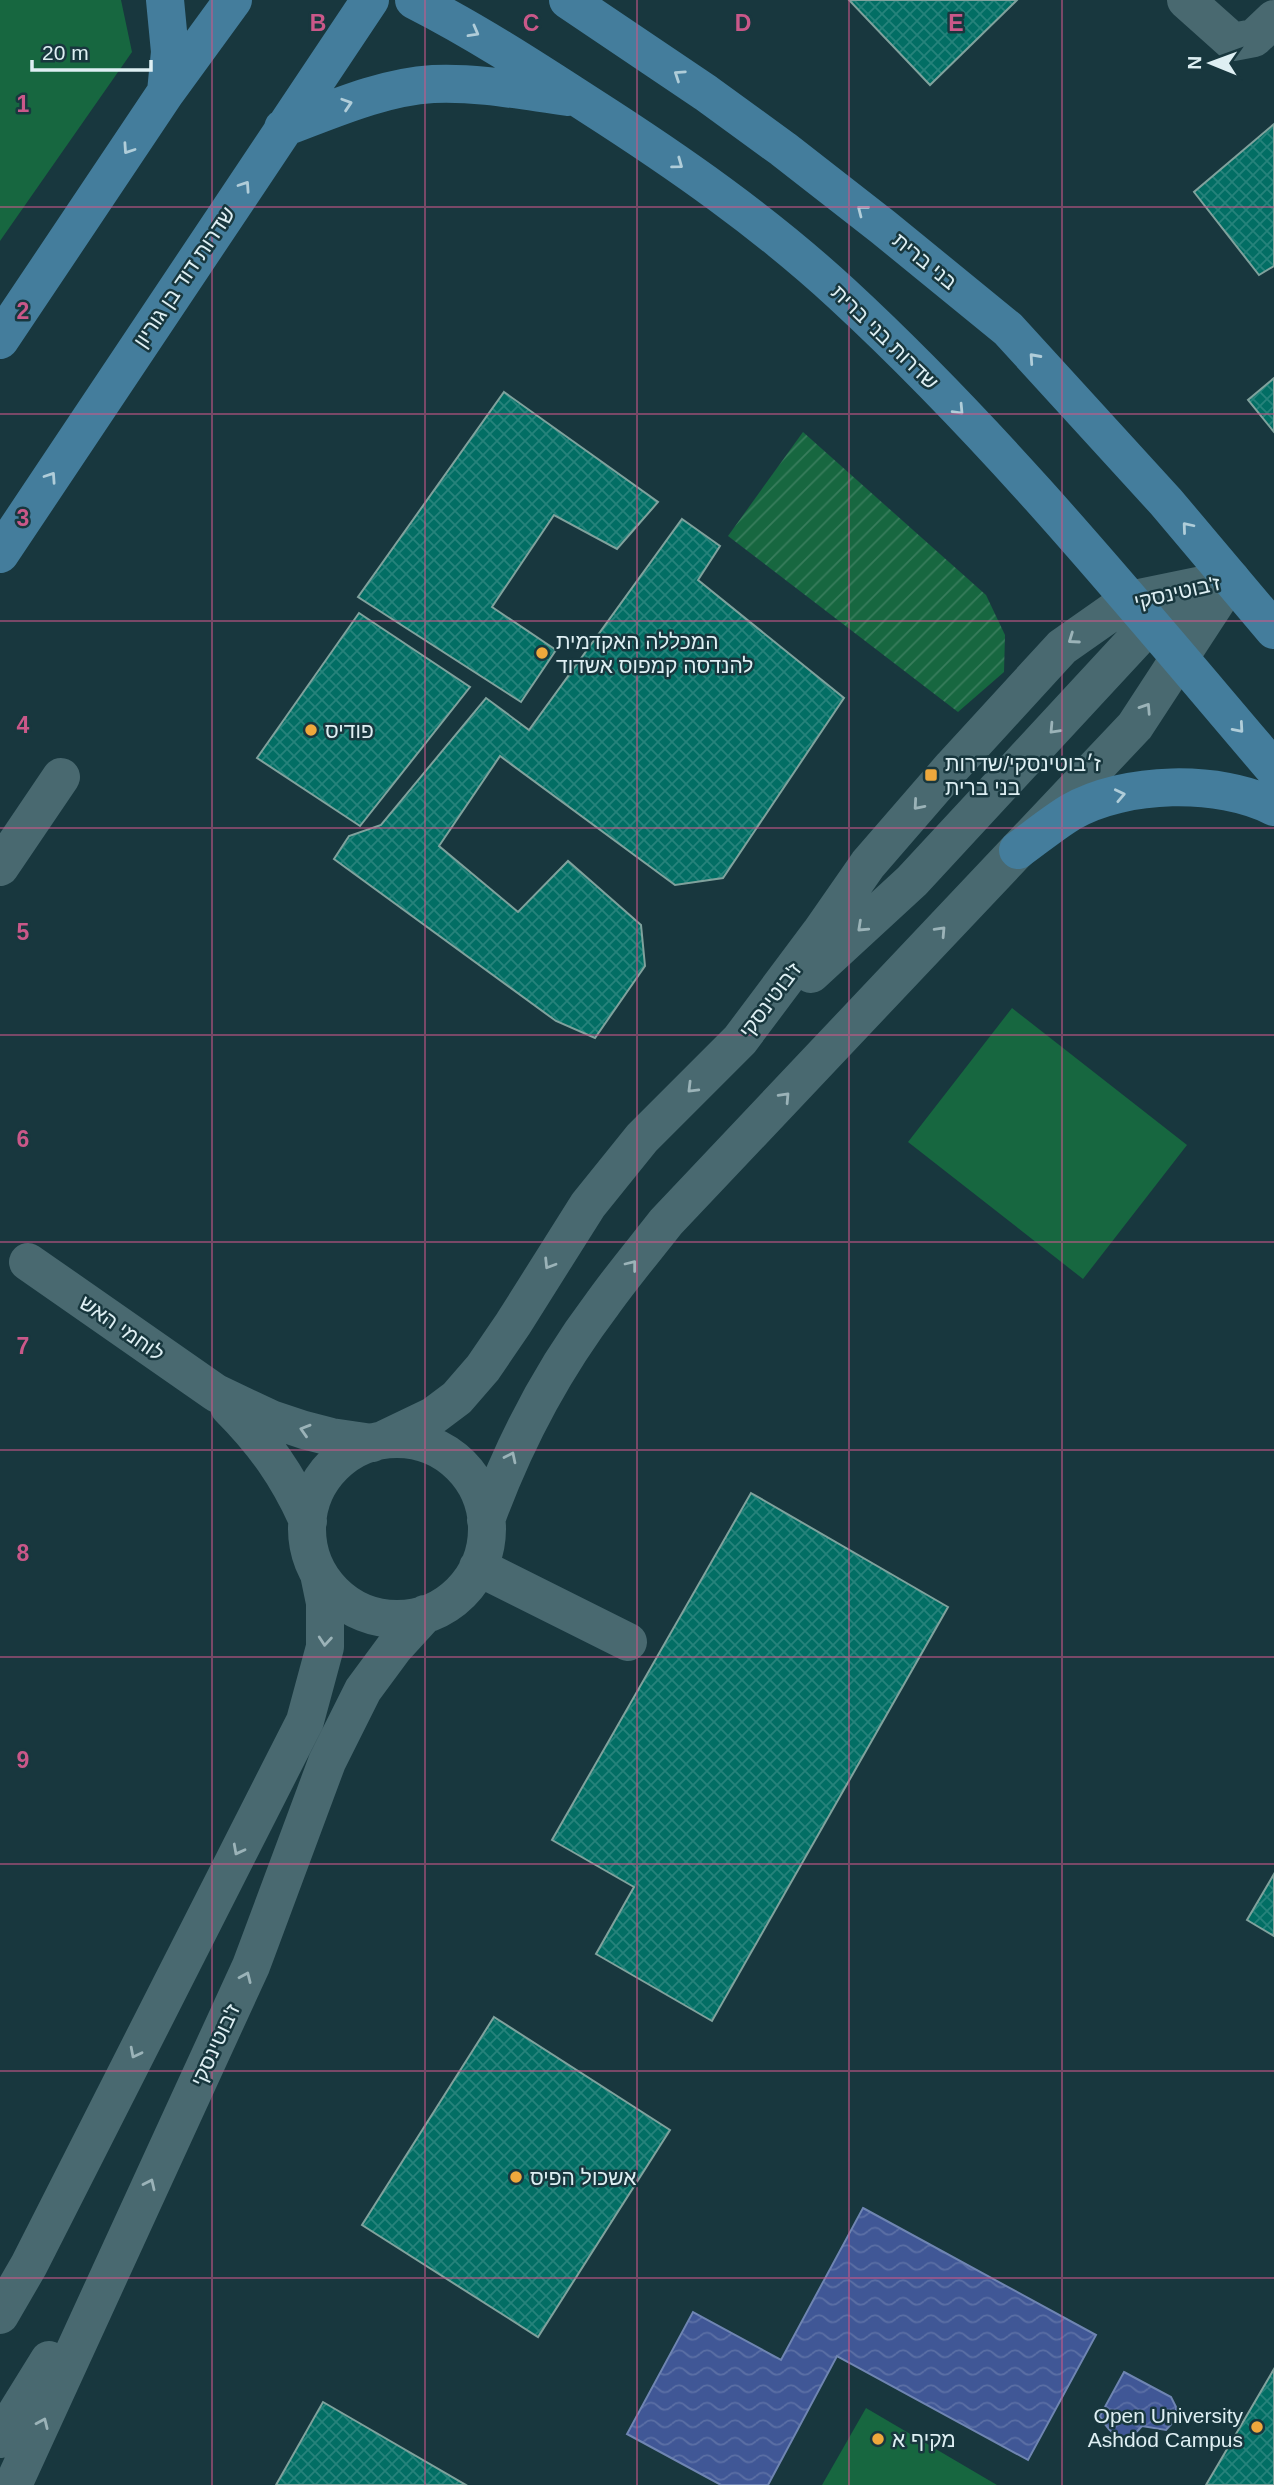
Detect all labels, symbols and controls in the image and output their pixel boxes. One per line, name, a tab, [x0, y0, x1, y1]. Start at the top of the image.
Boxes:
text: B	[310, 10, 326, 36]
text: C	[523, 10, 539, 36]
text: D	[735, 10, 751, 36]
text: E	[948, 10, 964, 36]
one-way arrow	[467, 24, 479, 37]
scale bar	[32, 28, 150, 72]
north arrow	[1176, 28, 1246, 98]
text: 20 m	[42, 41, 89, 64]
text: N	[1184, 56, 1205, 70]
one-way arrow	[674, 71, 687, 83]
text: 1	[17, 91, 30, 117]
one-way arrow	[341, 98, 353, 112]
one-way arrow	[124, 141, 136, 154]
one-way arrow	[670, 155, 683, 168]
one-way arrow	[237, 181, 249, 194]
street label: שדרות דוד בן גוריון	[129, 202, 239, 352]
one-way arrow	[857, 206, 870, 219]
street label: בני ברית	[888, 228, 962, 294]
street label: שדרות בני ברית	[827, 280, 943, 394]
text: 2	[17, 298, 29, 324]
one-way arrow	[1030, 353, 1043, 366]
one-way arrow	[951, 402, 964, 415]
one-way arrow	[43, 472, 56, 485]
text: 3	[17, 505, 29, 531]
one-way arrow	[1182, 523, 1195, 535]
street label: ז'בוטינסקי	[1132, 571, 1223, 613]
place label: המכללה האקדמית להנדסה קמפוס אשדוד	[556, 630, 753, 677]
one-way arrow	[1068, 631, 1081, 644]
marker: המכללה האקדמית להנדסה קמפוס אשדוד	[534, 645, 550, 661]
one-way arrow	[1138, 703, 1150, 716]
text: 4	[17, 712, 30, 738]
place label: פודיס	[325, 719, 374, 742]
one-way arrow	[1231, 720, 1243, 733]
one-way arrow	[1050, 721, 1062, 734]
marker: פודיס	[303, 722, 319, 738]
place label: ז׳בוטינסקי/שדרות בני ברית	[945, 752, 1101, 799]
marker: ז׳בוטינסקי/שדרות בני ברית	[923, 767, 939, 783]
one-way arrow	[1114, 788, 1126, 803]
one-way arrow	[914, 797, 926, 810]
text: 5	[17, 919, 30, 945]
one-way arrow	[857, 919, 870, 931]
one-way arrow	[933, 926, 945, 939]
street label: ז'בוטינסקי	[734, 958, 806, 1042]
one-way arrow	[687, 1080, 700, 1093]
one-way arrow	[776, 1092, 789, 1105]
text: 6	[17, 1126, 29, 1152]
one-way arrow	[545, 1257, 558, 1270]
one-way arrow	[624, 1260, 637, 1273]
street label: לוחמי האש	[75, 1291, 169, 1365]
text: 7	[17, 1333, 29, 1359]
one-way arrow	[299, 1424, 311, 1438]
one-way arrow	[503, 1452, 517, 1464]
text: 8	[17, 1540, 30, 1566]
one-way arrow	[318, 1636, 333, 1647]
text: 9	[17, 1747, 29, 1773]
one-way arrow	[233, 1843, 247, 1855]
one-way arrow	[238, 1972, 252, 1985]
street label: ז'בוטינסקי	[186, 2000, 244, 2090]
one-way arrow	[130, 2046, 144, 2058]
place label: אשכול הפיס	[530, 2166, 636, 2189]
marker: אשכול הפיס	[508, 2169, 524, 2185]
one-way arrow	[142, 2179, 156, 2191]
place label: Open University Ashdod Campus	[1088, 2404, 1243, 2451]
one-way arrow	[35, 2418, 49, 2431]
marker: Open University Ashdod Campus	[1249, 2419, 1265, 2435]
place label: מקיף א	[892, 2428, 956, 2451]
marker: מקיף א	[870, 2431, 886, 2447]

